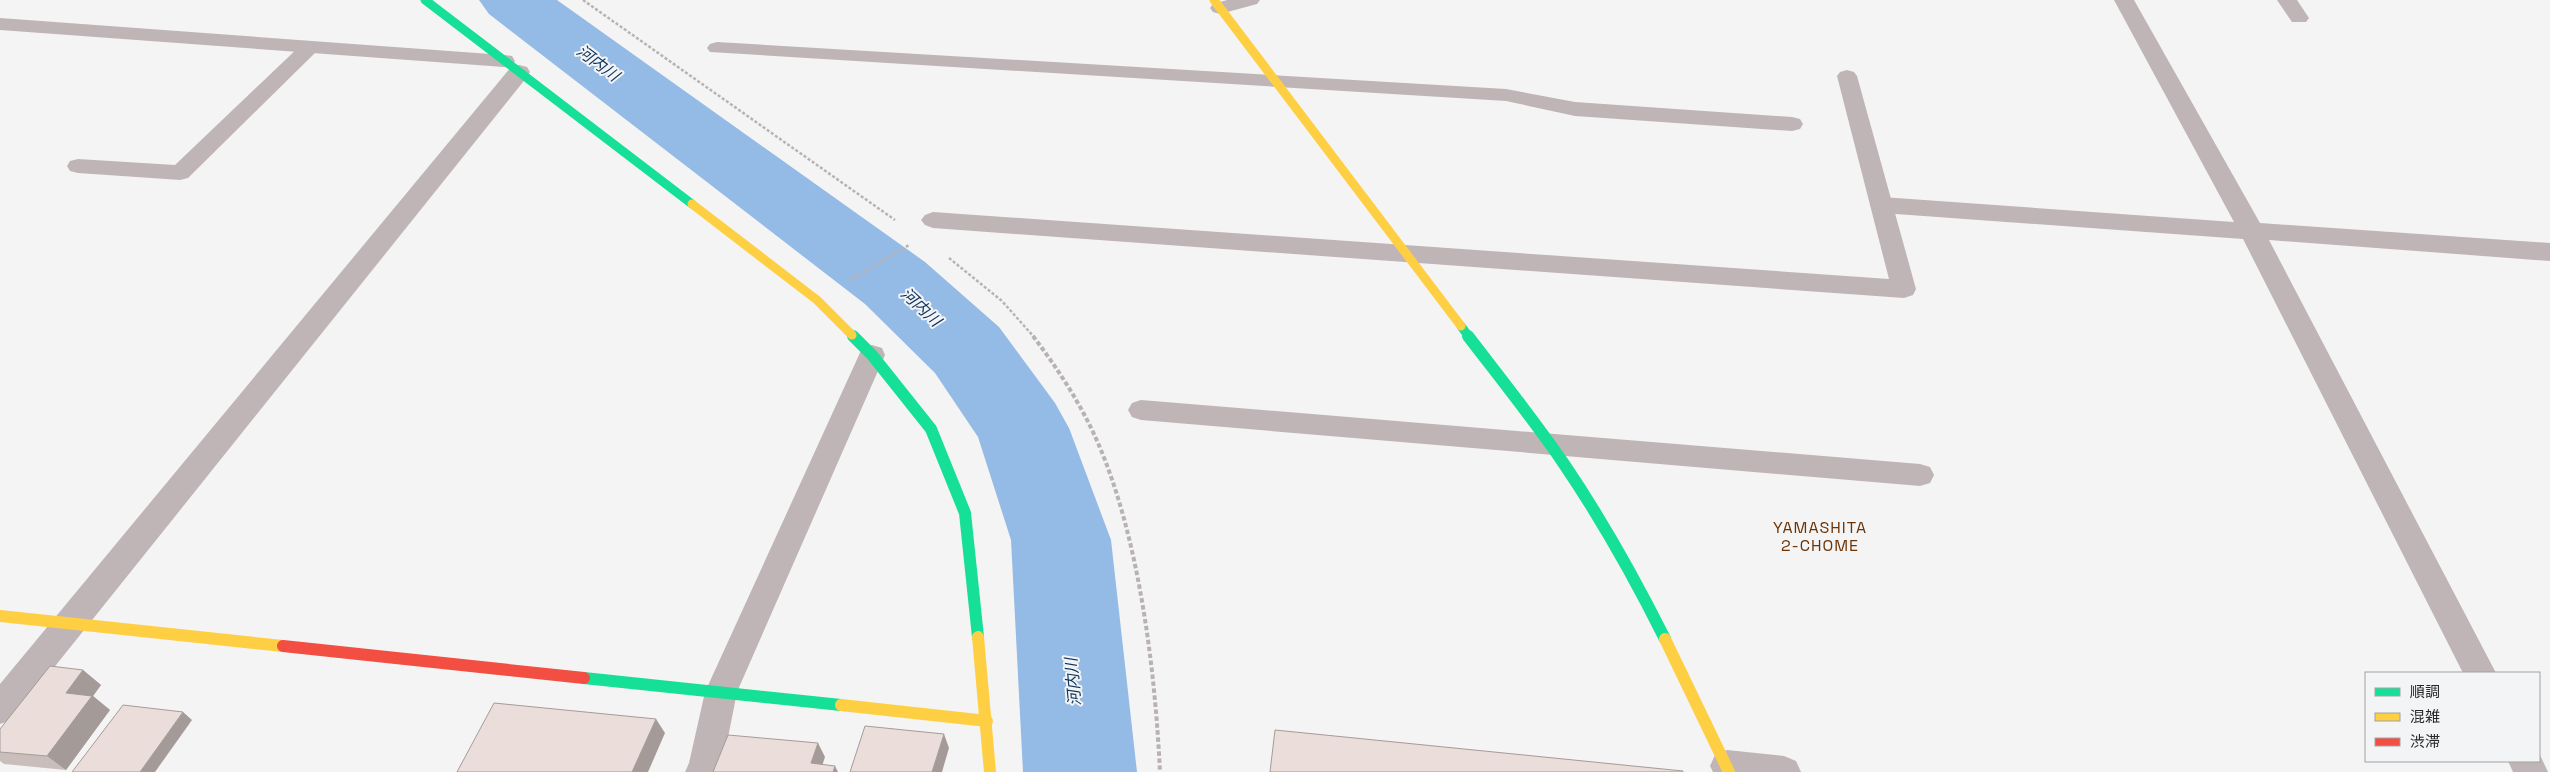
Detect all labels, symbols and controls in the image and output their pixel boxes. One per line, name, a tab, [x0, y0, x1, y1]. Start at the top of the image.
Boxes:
water label: 河内川	[573, 40, 625, 87]
water label: 河内川	[896, 283, 947, 332]
district label: YAMASHITA 2-CHOME	[1773, 517, 1867, 556]
water label: 河内川	[1060, 655, 1086, 707]
legend	[2365, 672, 2540, 762]
text: 順調	[2410, 682, 2440, 701]
text: 混雑	[2410, 707, 2440, 726]
text: 渋滞	[2410, 732, 2440, 751]

